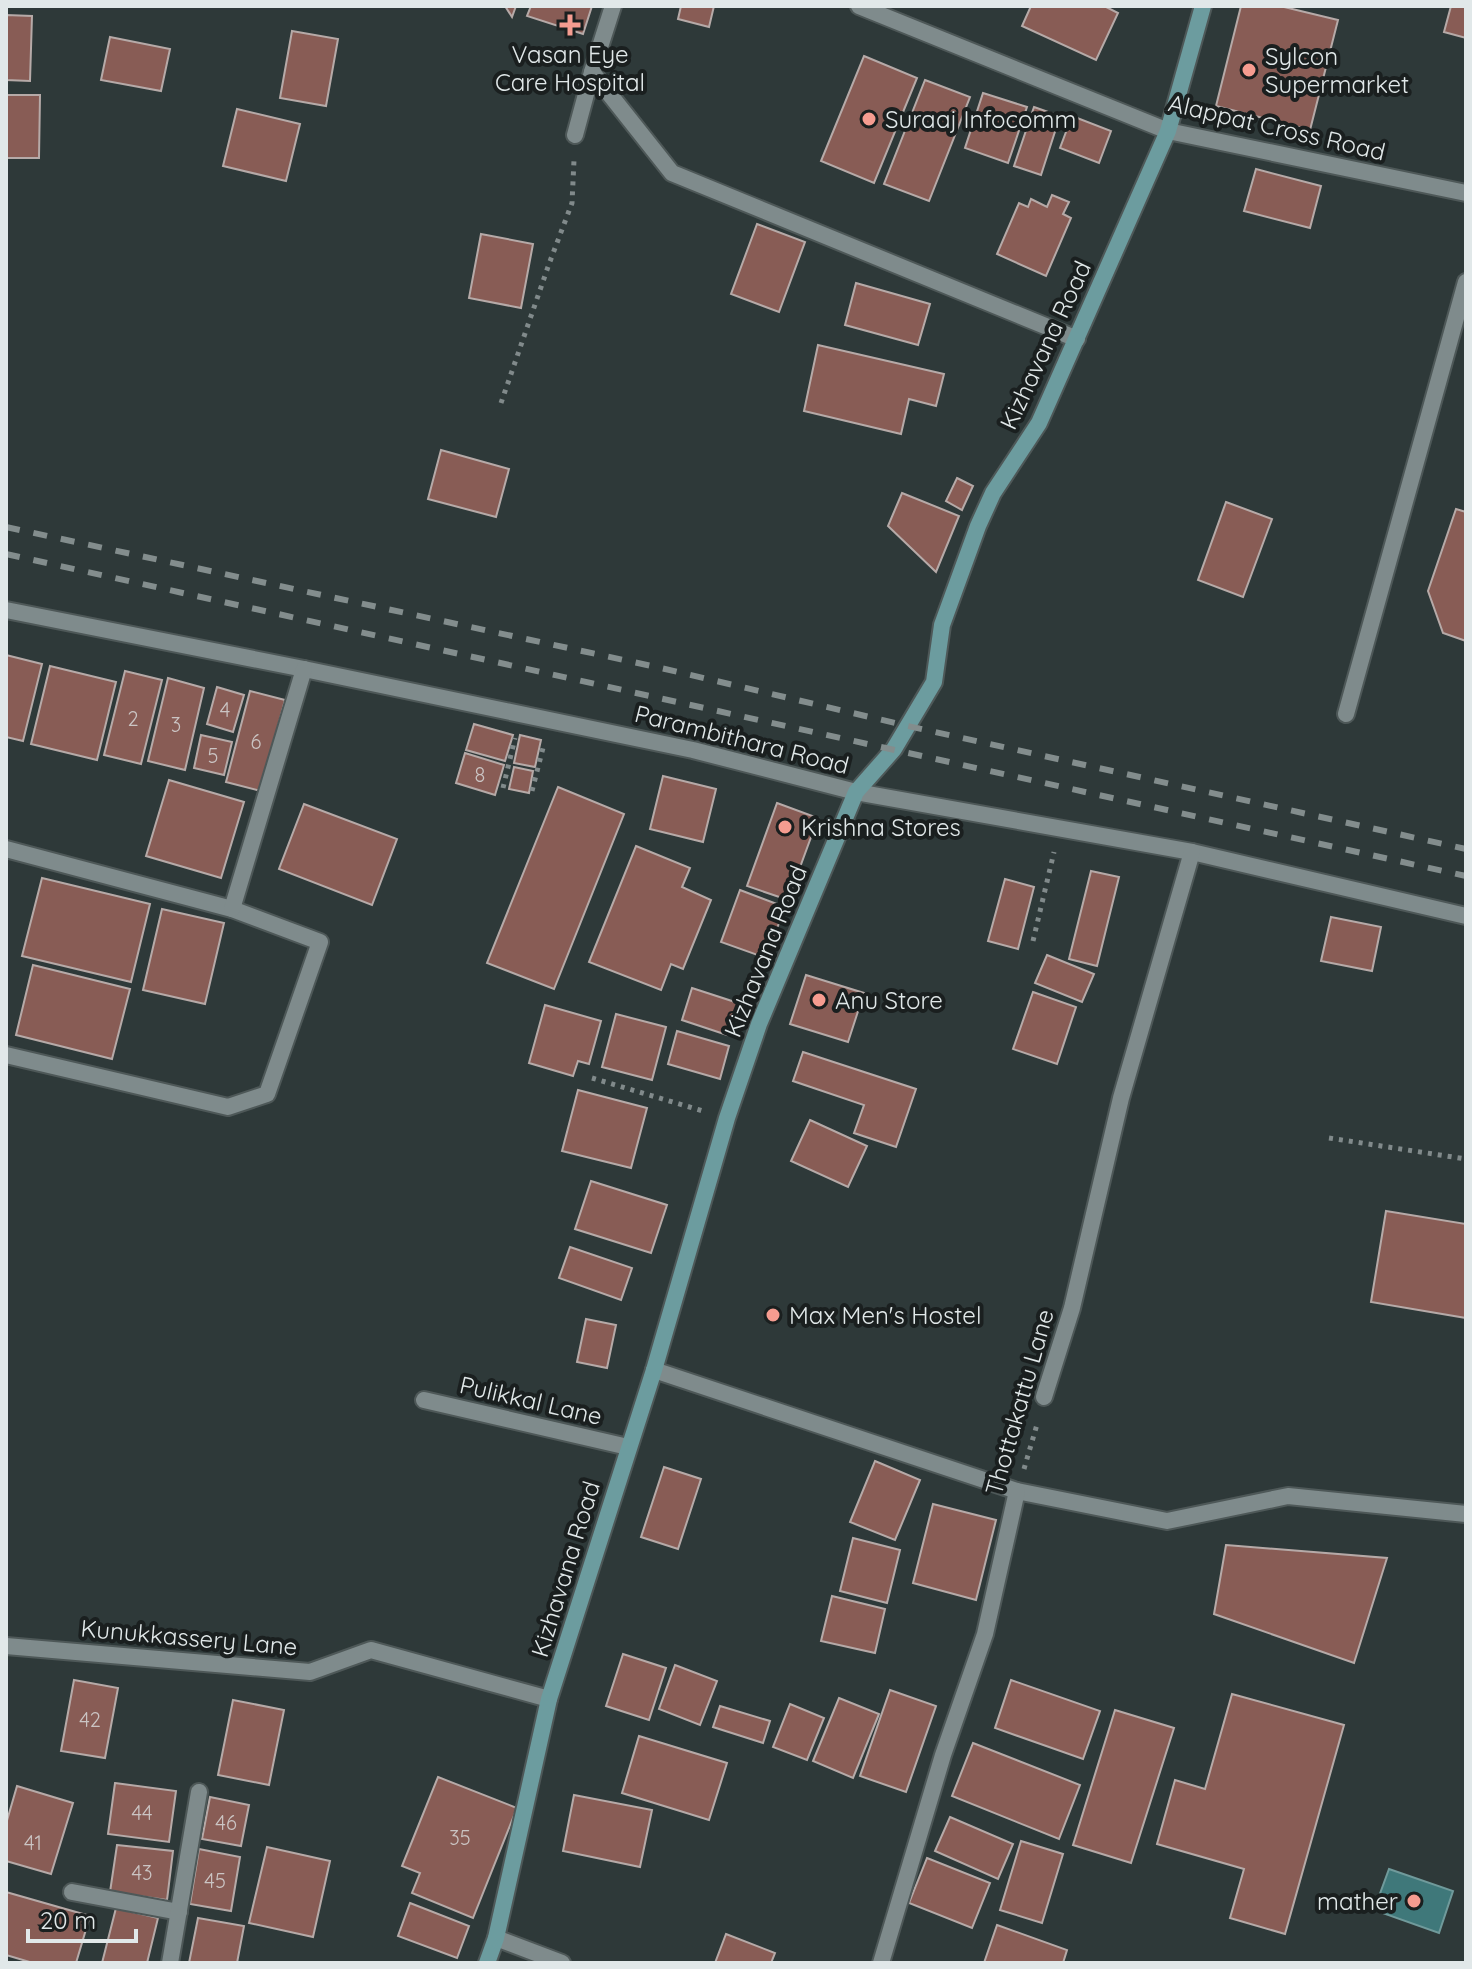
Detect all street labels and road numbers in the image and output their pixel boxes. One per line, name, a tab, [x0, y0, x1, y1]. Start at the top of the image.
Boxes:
street label: Alappat Cross Road	[1166, 87, 1388, 167]
street label: Kizhavana Road	[993, 256, 1097, 434]
street label: Parambithara Road	[632, 698, 852, 780]
street label: Kizhavana Road	[717, 861, 813, 1041]
street label: Thottakattu Lane	[978, 1306, 1060, 1498]
street label: Pulikkal Lane	[457, 1369, 605, 1431]
street label: Kizhavana Road	[524, 1477, 606, 1661]
street label: Kunukkassery Lane	[79, 1613, 299, 1661]

